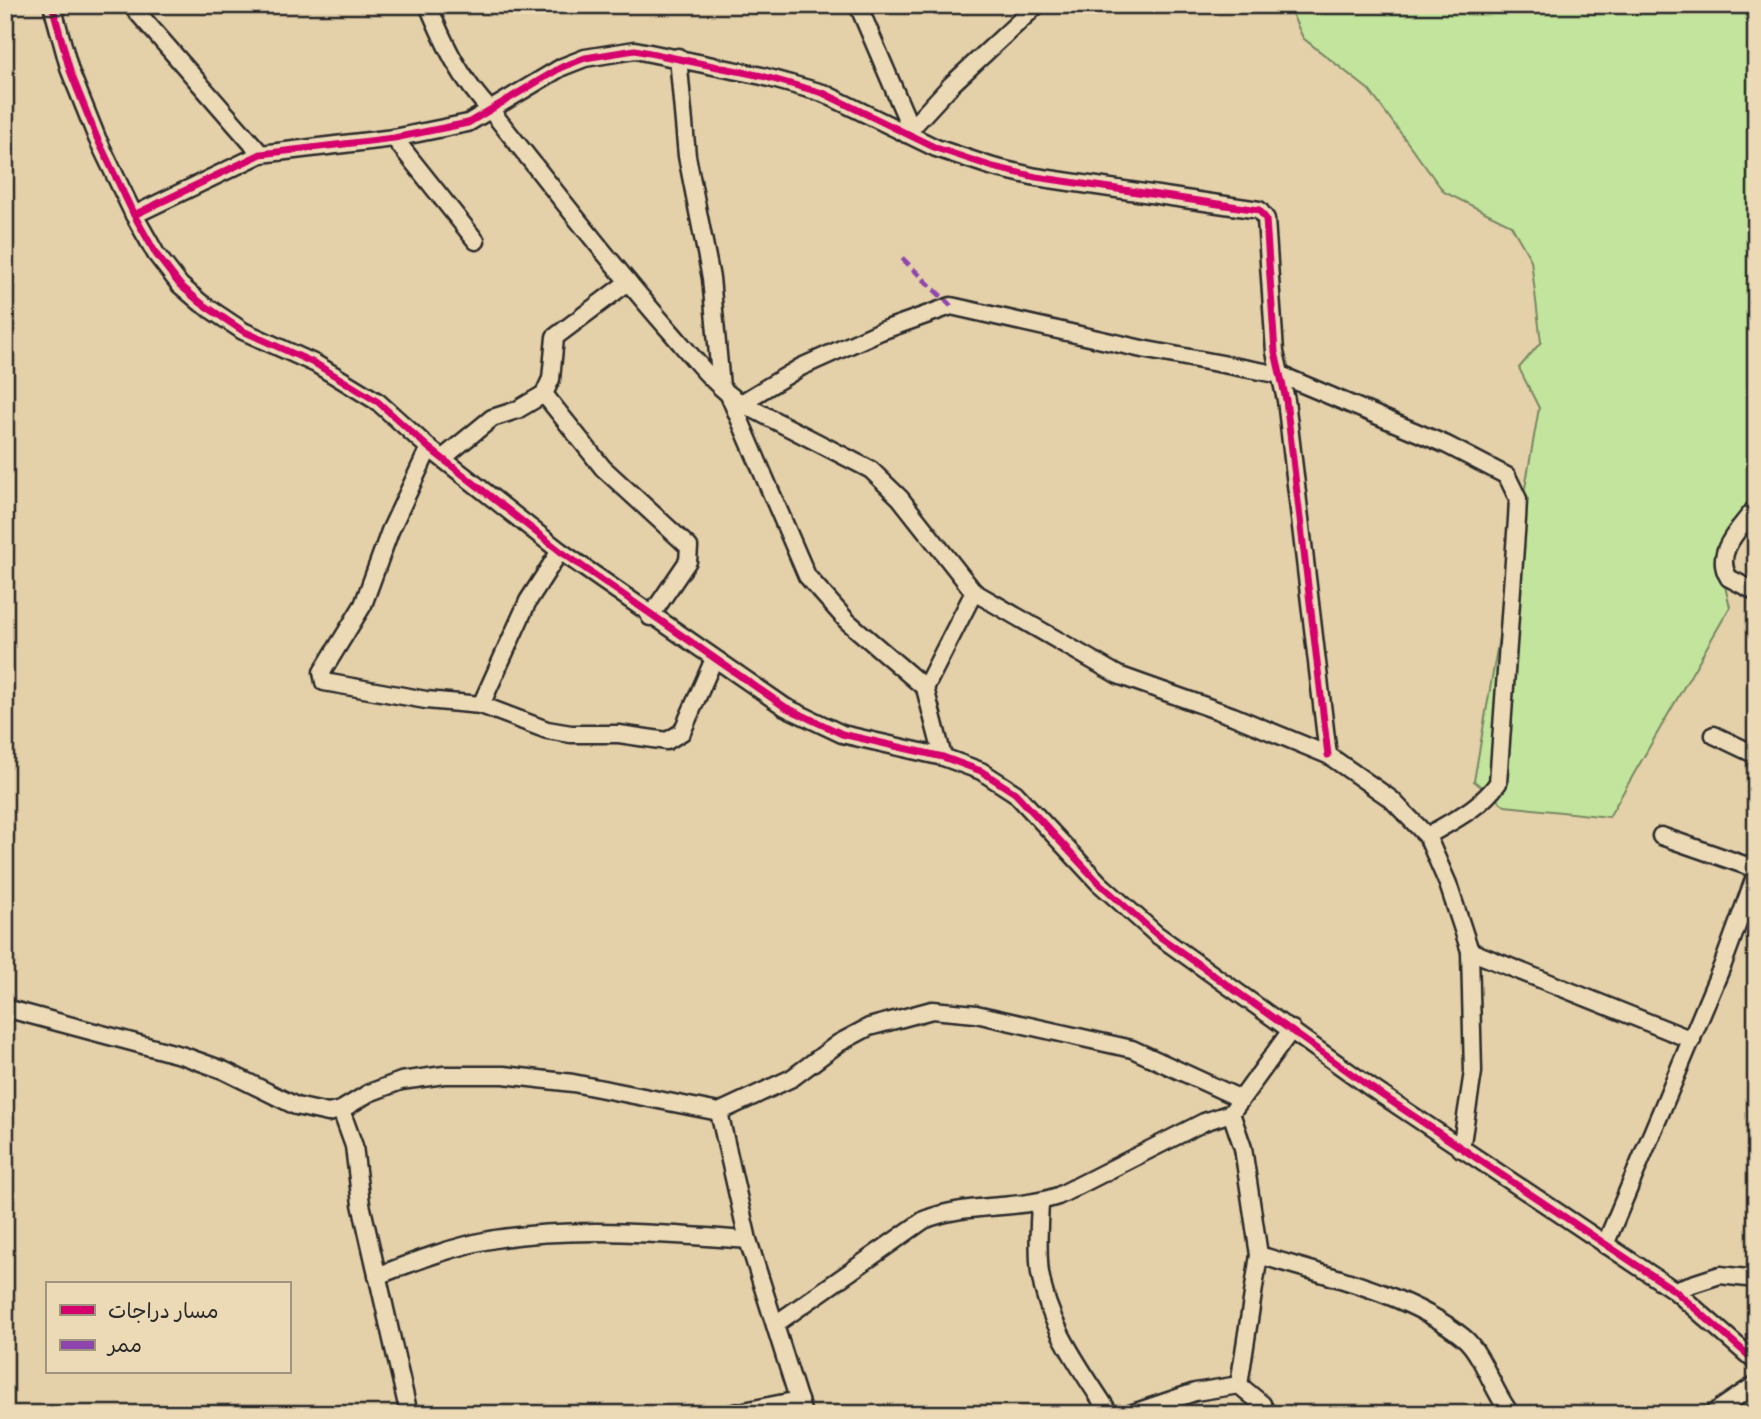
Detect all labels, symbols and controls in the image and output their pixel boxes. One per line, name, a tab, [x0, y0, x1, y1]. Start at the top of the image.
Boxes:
legend	[46, 1282, 290, 1374]
text: مسار دراجات	[108, 1298, 219, 1328]
text: ممر	[106, 1332, 142, 1362]

